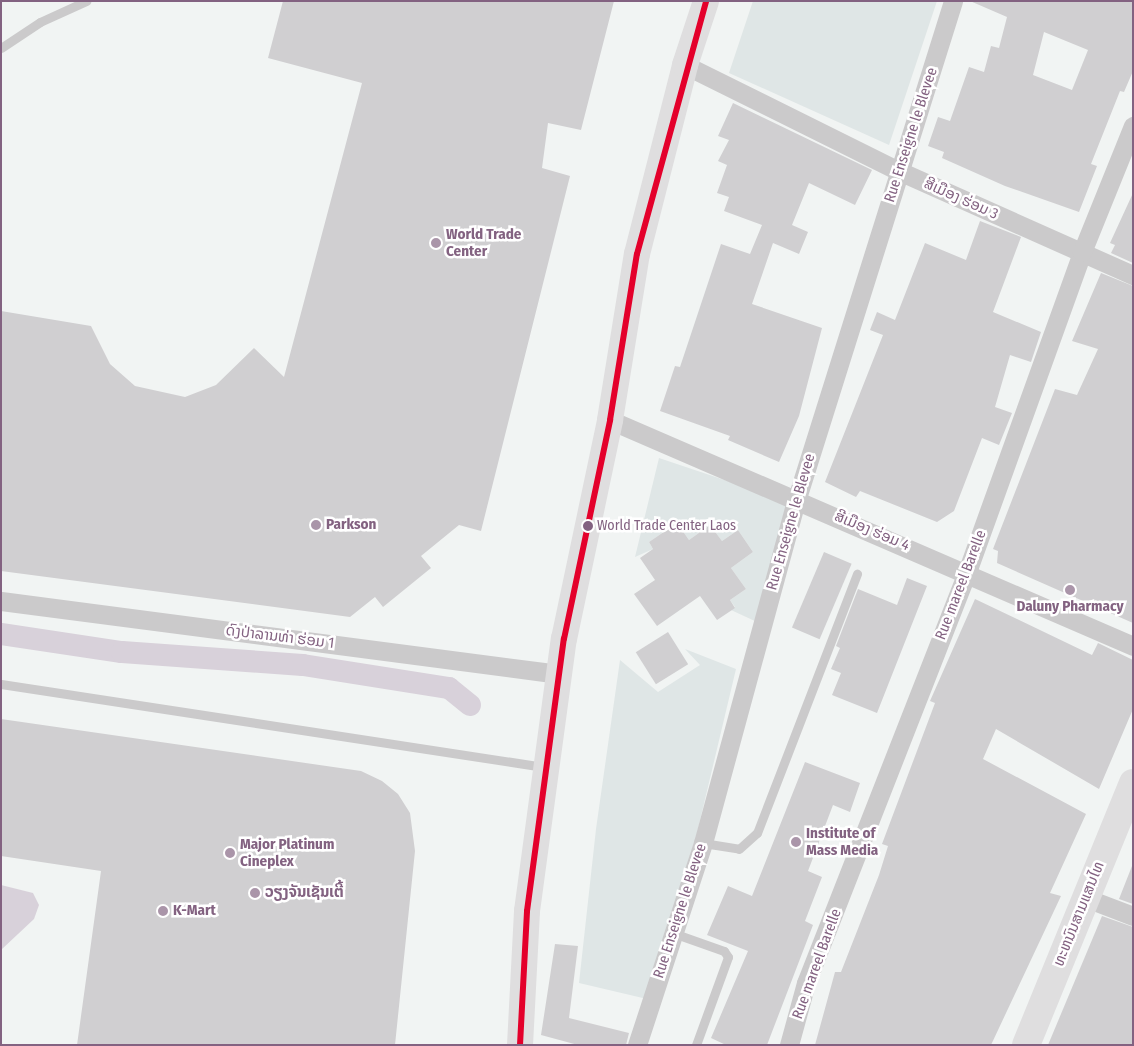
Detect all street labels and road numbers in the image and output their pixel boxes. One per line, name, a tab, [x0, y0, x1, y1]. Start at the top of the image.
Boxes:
street label: Rue Enseigne le Blevee	[881, 65, 941, 205]
street label: ສີເມືອງ ຮ່ອມ 3	[921, 175, 1001, 223]
street label: Rue Enseigne le Blevee	[763, 452, 819, 592]
street label: ສີເມືອງ ຮ່ອມ 4	[832, 507, 912, 555]
street label: Rue mareel Barelle	[932, 528, 990, 642]
street label: ດົງປ່າລານທ່າ ຮ່ອມ 1	[225, 621, 335, 653]
street label: Rue Enseigne le Blevee	[650, 841, 710, 981]
street label: ທະຫນົນສາມແສນໄທ	[1050, 859, 1108, 969]
street label: Rue mareel Barelle	[789, 906, 845, 1022]

